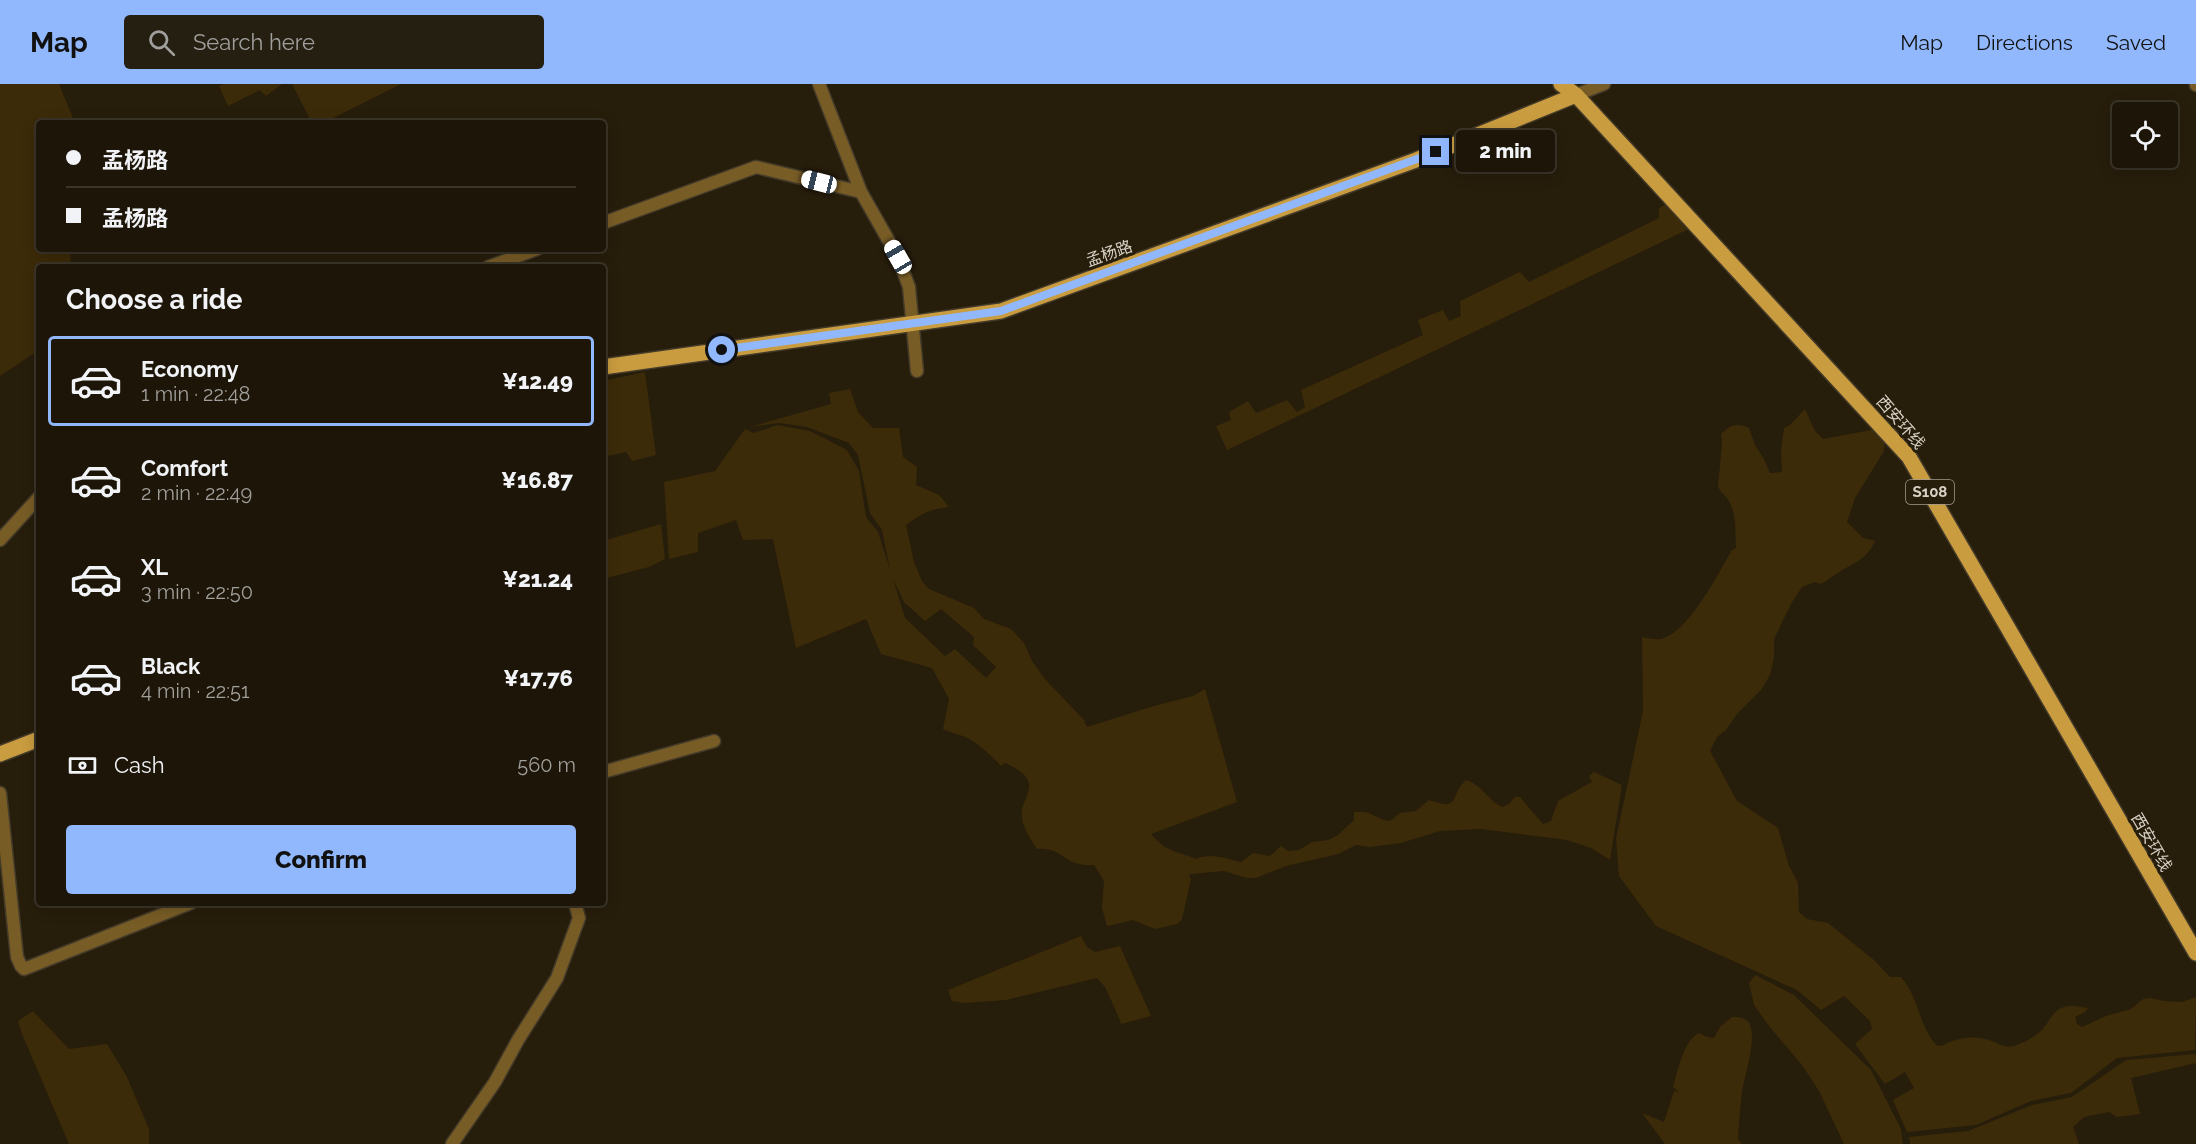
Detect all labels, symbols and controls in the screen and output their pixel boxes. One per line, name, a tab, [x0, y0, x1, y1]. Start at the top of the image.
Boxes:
search box	[124, 15, 544, 69]
text: Map	[30, 26, 88, 59]
icon: search	[145, 26, 178, 59]
text: Search here	[193, 29, 315, 55]
text: Map	[1900, 30, 1943, 55]
text: Directions	[1976, 30, 2073, 55]
text: Saved	[2106, 30, 2166, 55]
map controls	[2112, 102, 2178, 168]
button: locate	[2112, 102, 2178, 168]
callout: 2 min	[1457, 131, 1556, 173]
route end	[1422, 138, 1449, 165]
text: 2 min	[1479, 139, 1532, 163]
text: 孟杨路	[102, 147, 168, 173]
car	[799, 169, 839, 195]
text: 孟杨路	[102, 205, 168, 231]
street label: 孟杨路	[1083, 236, 1135, 271]
car	[881, 237, 915, 277]
text: Choose a ride	[66, 284, 242, 315]
route start	[708, 336, 735, 363]
icon: car	[69, 354, 123, 408]
text: Economy	[141, 356, 239, 382]
text: ¥12.49	[502, 368, 573, 394]
text: 1 min · 22:48	[141, 382, 250, 406]
street label: 西安环线	[1872, 392, 1929, 453]
icon: car	[69, 453, 123, 507]
text: Comfort	[141, 455, 228, 481]
text: ¥16.87	[501, 467, 573, 493]
road number: S108	[1906, 480, 1954, 504]
text: 2 min · 22:49	[141, 481, 252, 505]
icon: car	[69, 552, 123, 606]
text: XL	[141, 554, 168, 580]
text: ¥21.24	[502, 566, 573, 592]
text: 3 min · 22:50	[141, 580, 253, 604]
icon: car	[69, 651, 123, 705]
text: Black	[141, 653, 200, 679]
text: ¥17.76	[503, 665, 573, 691]
text: 4 min · 22:51	[141, 679, 249, 703]
icon: cash	[66, 749, 99, 782]
text: Cash	[114, 752, 165, 778]
text: 560 m	[517, 753, 576, 777]
street label: 西安环线	[2127, 810, 2176, 875]
button: Confirm	[66, 825, 576, 894]

